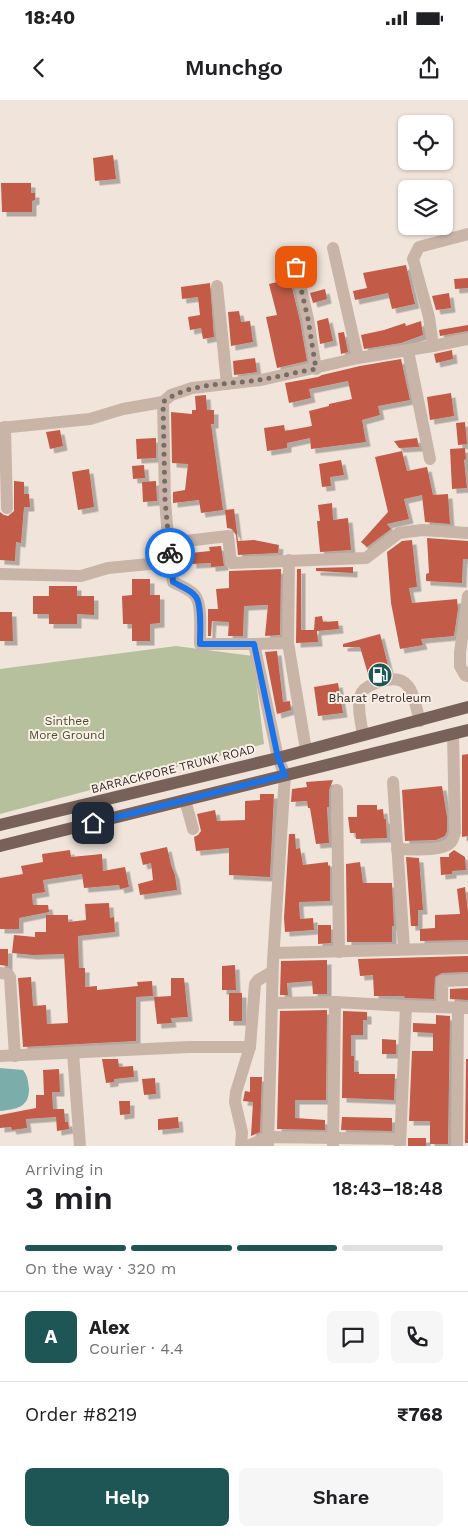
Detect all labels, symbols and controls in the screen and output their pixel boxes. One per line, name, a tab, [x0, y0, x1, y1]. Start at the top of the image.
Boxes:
text: 18:40	[25, 6, 75, 29]
icon: back	[25, 54, 53, 82]
icon: share	[415, 54, 443, 82]
text: Munchgo	[185, 55, 283, 80]
map controls	[398, 115, 453, 235]
button: locate	[398, 115, 453, 170]
button: layers	[398, 180, 453, 235]
pin	[275, 246, 317, 288]
icon: bag	[282, 253, 310, 281]
courier	[145, 528, 195, 578]
icon: bike	[156, 539, 184, 567]
fuel station icon: Bharat Petroleum	[367, 662, 393, 688]
place label: Bharat Petroleum	[329, 691, 431, 705]
park label: Sinthee More Ground	[29, 714, 105, 742]
street label: BARRACKPORE TRUNK ROAD	[90, 742, 256, 796]
pin	[72, 802, 114, 844]
icon: home	[79, 809, 107, 837]
text: Arriving in	[25, 1160, 103, 1179]
text: 18:43–18:48	[333, 1177, 443, 1200]
text: 3 min	[25, 1179, 113, 1217]
text: On the way · 320 m	[25, 1259, 176, 1278]
button: chat	[327, 1311, 379, 1363]
button: phone	[391, 1311, 443, 1363]
text: Alex	[89, 1316, 130, 1339]
text: A	[45, 1325, 57, 1348]
text: Courier · 4.4	[89, 1339, 184, 1358]
text: Order #8219	[25, 1403, 137, 1426]
text: ₹768	[397, 1403, 443, 1426]
button: Help	[25, 1468, 229, 1526]
button: Share	[239, 1468, 443, 1526]

